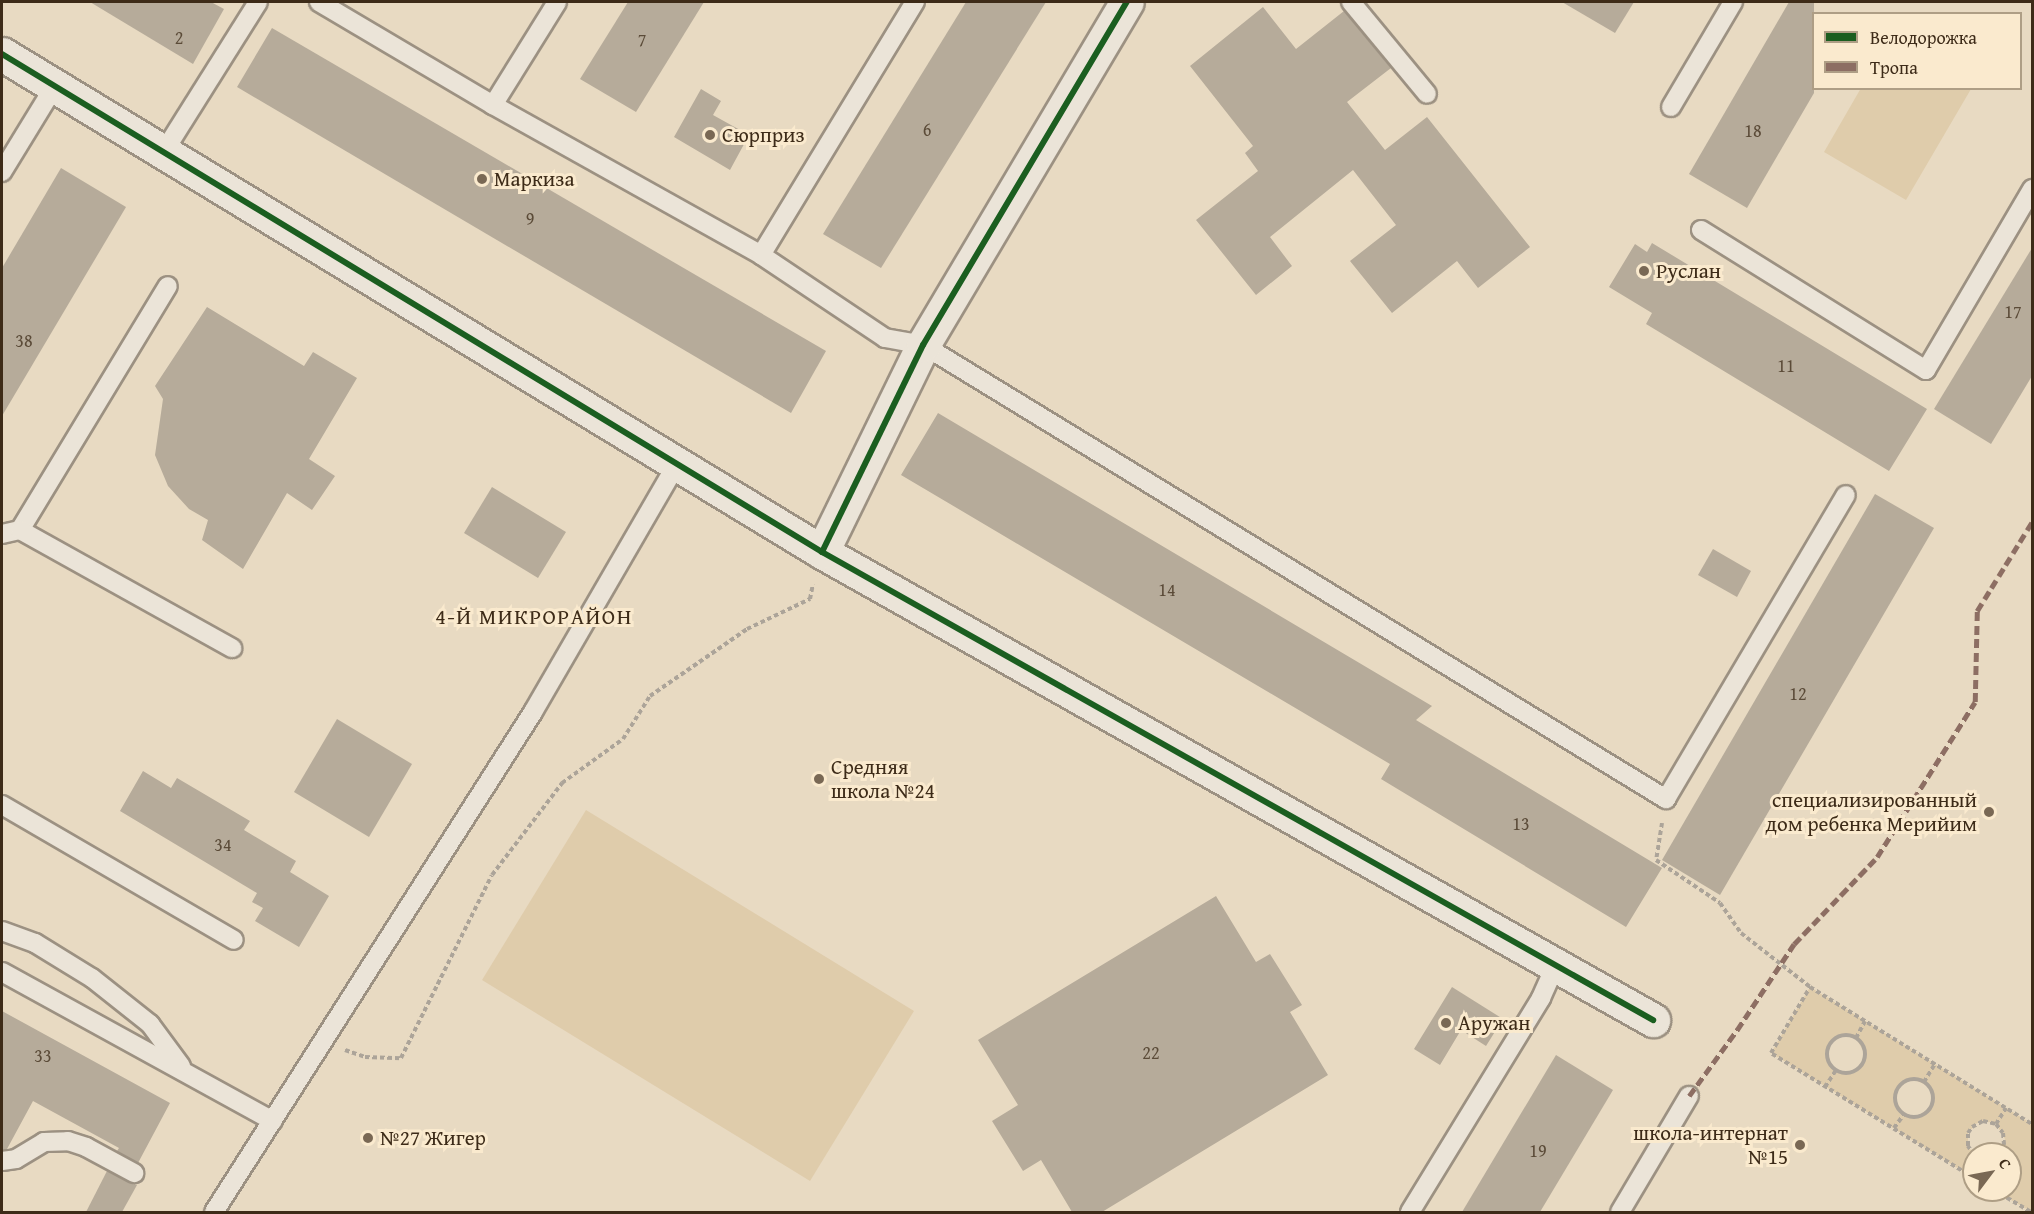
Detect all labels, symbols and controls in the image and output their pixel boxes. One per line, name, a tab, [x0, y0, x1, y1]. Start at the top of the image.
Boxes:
legend	[1812, 12, 2022, 90]
text: Велодорожка	[1870, 24, 1977, 51]
house number: 2	[175, 27, 183, 49]
house number: 7	[638, 29, 646, 51]
text: Тропа	[1870, 54, 1918, 81]
house number: 6	[923, 119, 931, 141]
house number: 18	[1744, 120, 1762, 142]
place label: Сюрприз	[722, 122, 805, 148]
marker: Сюрприз	[703, 128, 717, 142]
place label: Маркиза	[494, 166, 574, 192]
marker: Маркиза	[475, 172, 489, 186]
house number: 9	[526, 208, 534, 230]
place label: Руслан	[1656, 258, 1721, 284]
marker: Руслан	[1637, 264, 1651, 278]
house number: 17	[2004, 301, 2022, 323]
house number: 38	[15, 330, 33, 352]
house number: 11	[1777, 355, 1795, 377]
house number: 14	[1158, 579, 1176, 601]
district label: 4-Й МИКРОРАЙОН	[435, 604, 633, 630]
house number: 12	[1789, 683, 1807, 705]
place label: Средняя школа №24	[831, 754, 935, 804]
marker: Средняя школа №24	[812, 772, 826, 786]
place label: специализированный дом ребенка Мерийим	[1766, 787, 1977, 837]
marker: специализированный дом ребенка Мерийим	[1982, 805, 1996, 819]
house number: 13	[1512, 813, 1530, 835]
house number: 34	[214, 834, 232, 856]
place label: Аружан	[1458, 1010, 1530, 1036]
marker: Аружан	[1439, 1016, 1453, 1030]
house number: 22	[1142, 1042, 1160, 1064]
house number: 33	[34, 1045, 52, 1067]
place label: школа-интернат №15	[1633, 1120, 1788, 1170]
place label: №27 Жигер	[380, 1125, 486, 1151]
marker: №27 Жигер	[361, 1131, 375, 1145]
marker: школа-интернат №15	[1793, 1138, 1807, 1152]
house number: 19	[1529, 1140, 1547, 1162]
north arrow	[1962, 1142, 2022, 1202]
text: С	[1993, 1153, 2018, 1174]

